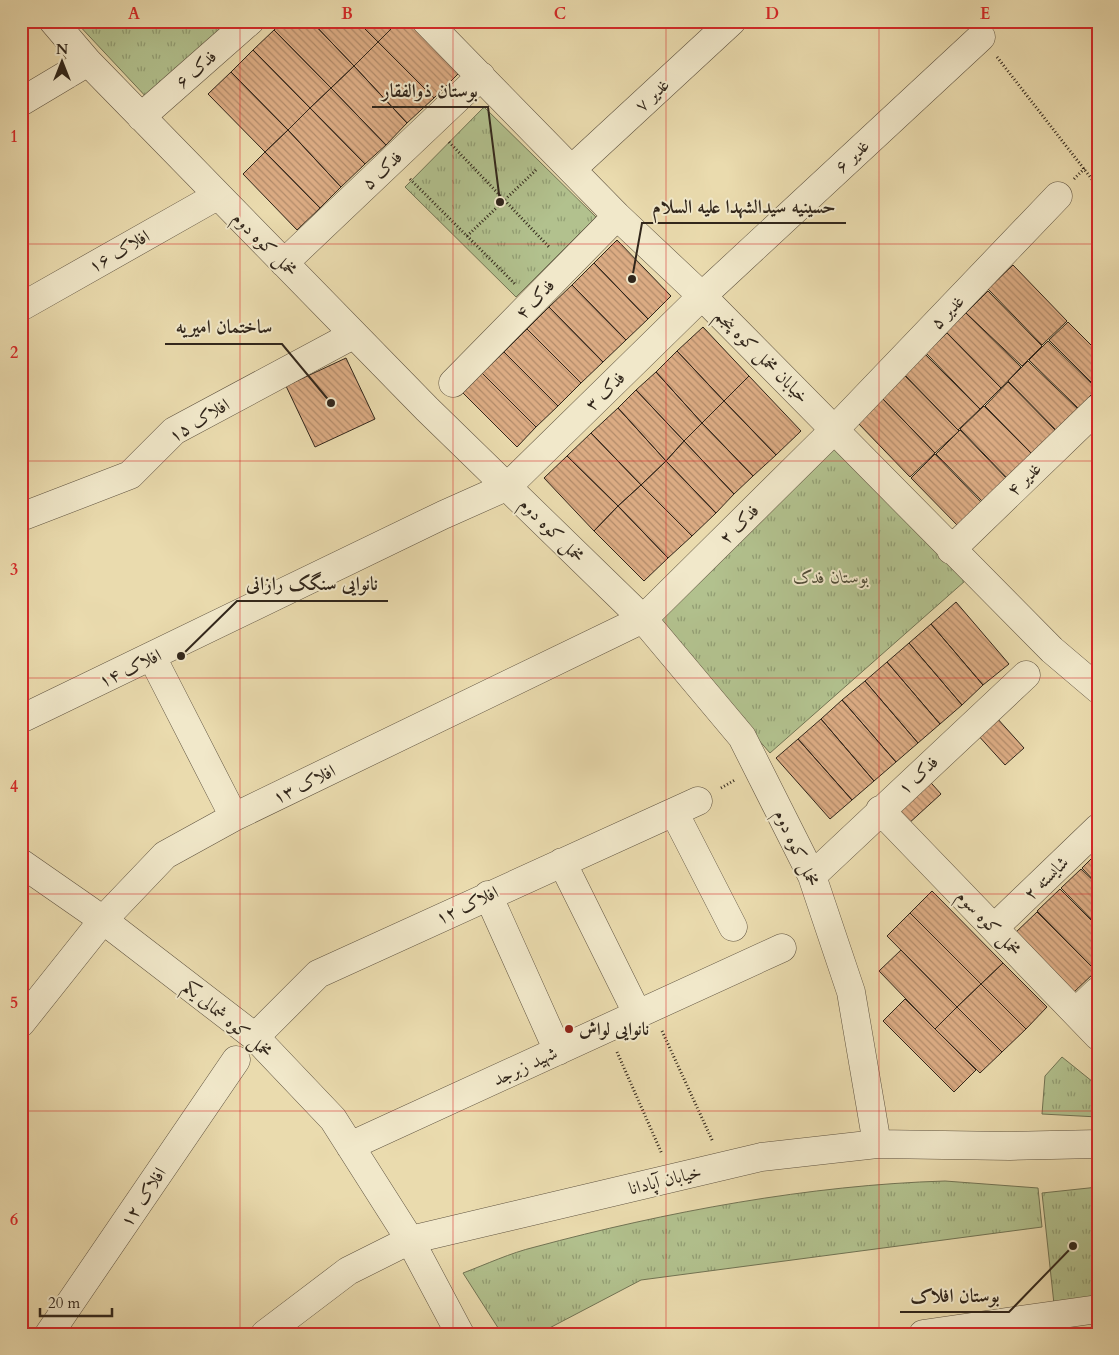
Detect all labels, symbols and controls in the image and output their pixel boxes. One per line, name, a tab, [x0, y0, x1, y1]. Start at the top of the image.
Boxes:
text: A	[128, 3, 140, 25]
text: B	[341, 3, 353, 25]
text: C	[554, 3, 566, 25]
text: D	[765, 3, 779, 25]
text: E	[980, 3, 990, 25]
north arrow	[38, 38, 88, 88]
text: N	[56, 40, 68, 59]
street label: فدک ۶	[170, 44, 222, 94]
callout: بوستان ذوالفقار	[372, 73, 488, 107]
street label: غدیر ۷	[629, 73, 675, 118]
text: بوستان ذوالفقار	[380, 78, 478, 104]
text: 1	[10, 126, 18, 148]
street label: غدیر ۶	[829, 134, 875, 179]
street label: فدک ۵	[357, 145, 408, 196]
callout: حسینیه سیدالشهدا علیه السلام	[642, 189, 846, 223]
text: حسینیه سیدالشهدا علیه السلام	[652, 194, 836, 224]
street label: مخمل کوه دوم	[224, 206, 303, 285]
street label: افلاک ۱۶	[84, 224, 155, 279]
street label: فدک ۴	[510, 274, 561, 325]
street label: غدیر ۵	[925, 289, 970, 335]
street label: خیابان مخمل کوه پنجم	[706, 304, 814, 412]
callout: ساختمان امیریه	[165, 310, 282, 344]
text: ساختمان امیریه	[176, 314, 272, 340]
text: 2	[10, 342, 18, 364]
street label: فدک ۳	[580, 366, 631, 417]
street label: افلاک ۱۵	[164, 392, 234, 448]
street label: غدیر ۴	[1001, 457, 1047, 502]
street label: مخمل کوه دوم	[511, 492, 590, 571]
street label: فدک ۲	[714, 499, 765, 550]
text: 3	[10, 559, 18, 581]
park label: بوستان فدک	[793, 565, 869, 590]
callout: نانوایی سنگک رازانی	[237, 567, 388, 601]
text: نانوایی سنگک رازانی	[245, 571, 378, 597]
street label: افلاک ۱۴	[95, 643, 166, 694]
street label: فدک ۱	[893, 750, 944, 801]
street label: افلاک ۱۳	[269, 758, 340, 810]
text: 4	[10, 776, 18, 798]
street label: مخمل کوه دوم	[765, 806, 825, 892]
street label: شایسته ۲	[1018, 851, 1074, 906]
street label: افلاک ۱۲	[432, 880, 503, 931]
street label: مخمل کوه سوم	[948, 885, 1027, 964]
street label: مخمل کوه شمالی‌ یکم	[175, 975, 278, 1067]
text: 5	[10, 992, 18, 1014]
place label: نانوایی لواش	[579, 1017, 649, 1042]
marker: نانوایی لواش	[563, 1023, 575, 1035]
street label: شهید زبرجد	[489, 1041, 562, 1092]
street label: خیابان آپادانا	[626, 1159, 704, 1202]
street label: افلاک ۱۲	[114, 1162, 173, 1232]
text: 6	[10, 1209, 18, 1231]
callout: بوستان افلاک	[900, 1278, 1009, 1312]
text: بوستان افلاک	[910, 1283, 1000, 1309]
scale bar	[40, 1285, 112, 1317]
text: 20 m	[48, 1293, 80, 1313]

